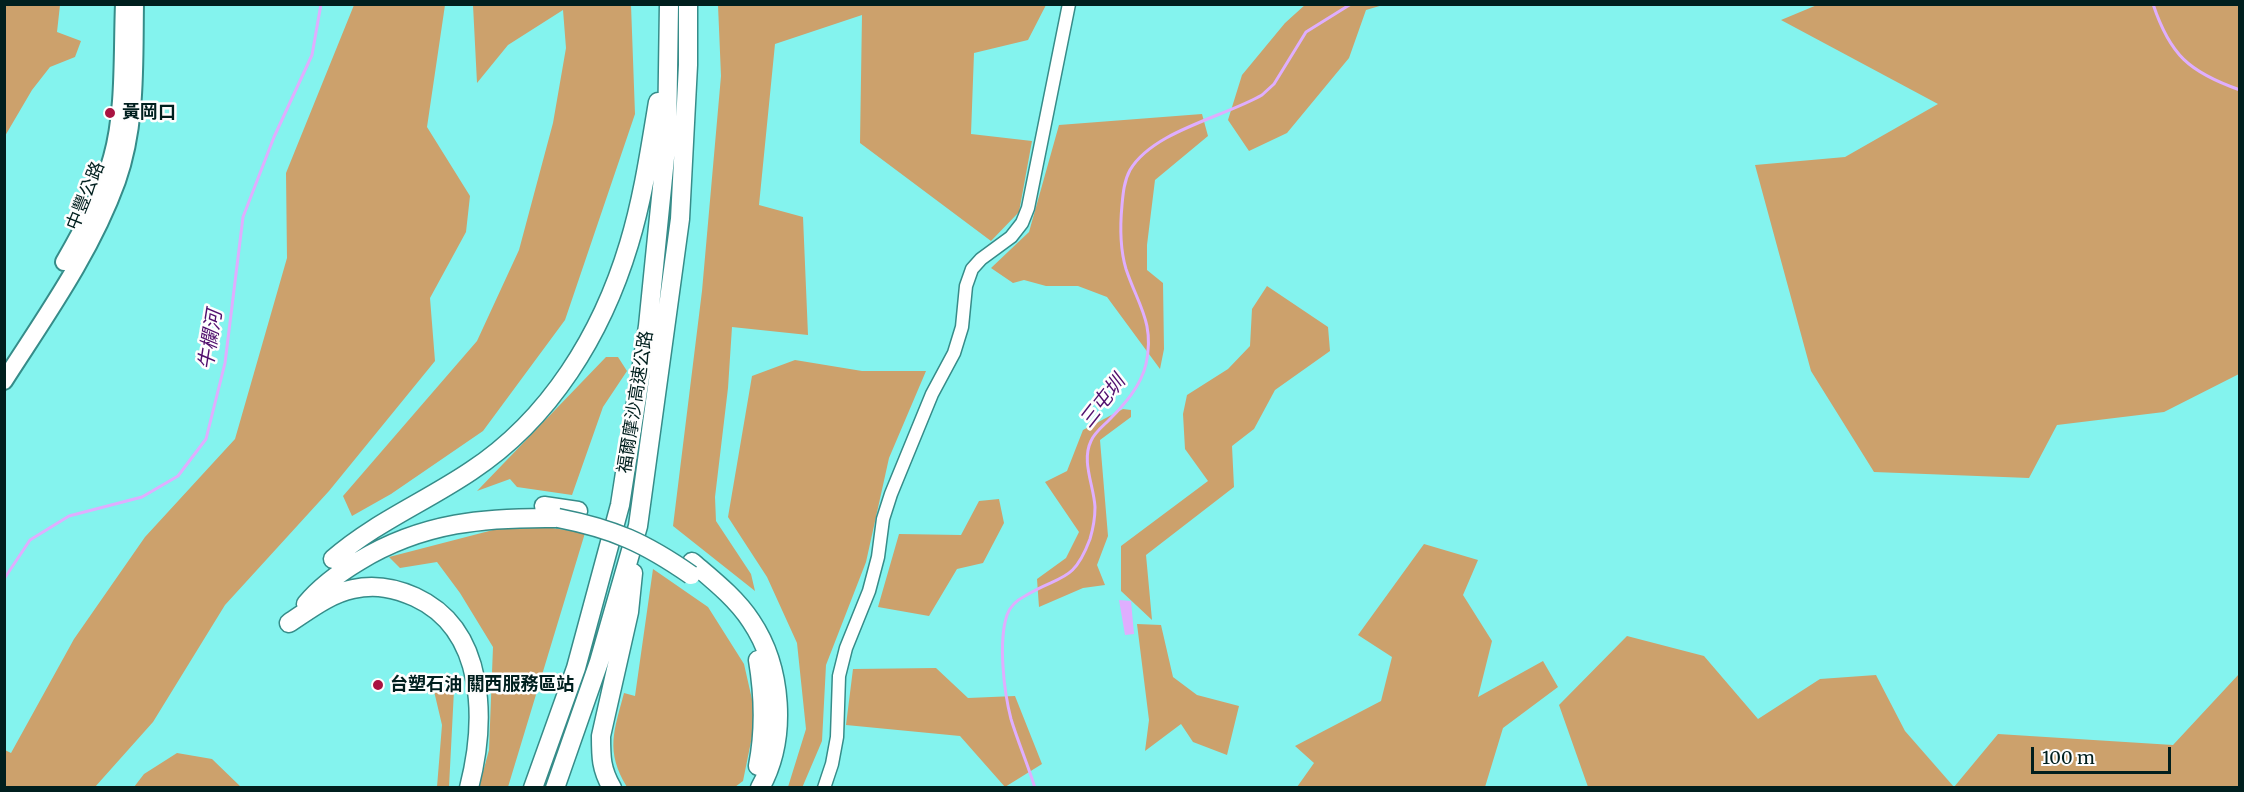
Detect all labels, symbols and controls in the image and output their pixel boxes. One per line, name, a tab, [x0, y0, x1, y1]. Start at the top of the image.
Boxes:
place label: 黃岡口	[122, 102, 176, 124]
marker: 黃岡口	[103, 106, 117, 120]
street label: 中豐公路	[63, 159, 109, 233]
water label: 牛欄河	[194, 308, 228, 372]
street label: 福爾摩沙高速公路	[614, 329, 658, 475]
water label: 三屯圳	[1075, 371, 1131, 433]
place label: 台塑石油 關西服務區站	[390, 674, 574, 696]
marker: 台塑石油 關西服務區站	[371, 678, 385, 692]
scale bar	[2034, 735, 2174, 773]
text: 100 m	[2042, 746, 2095, 769]

